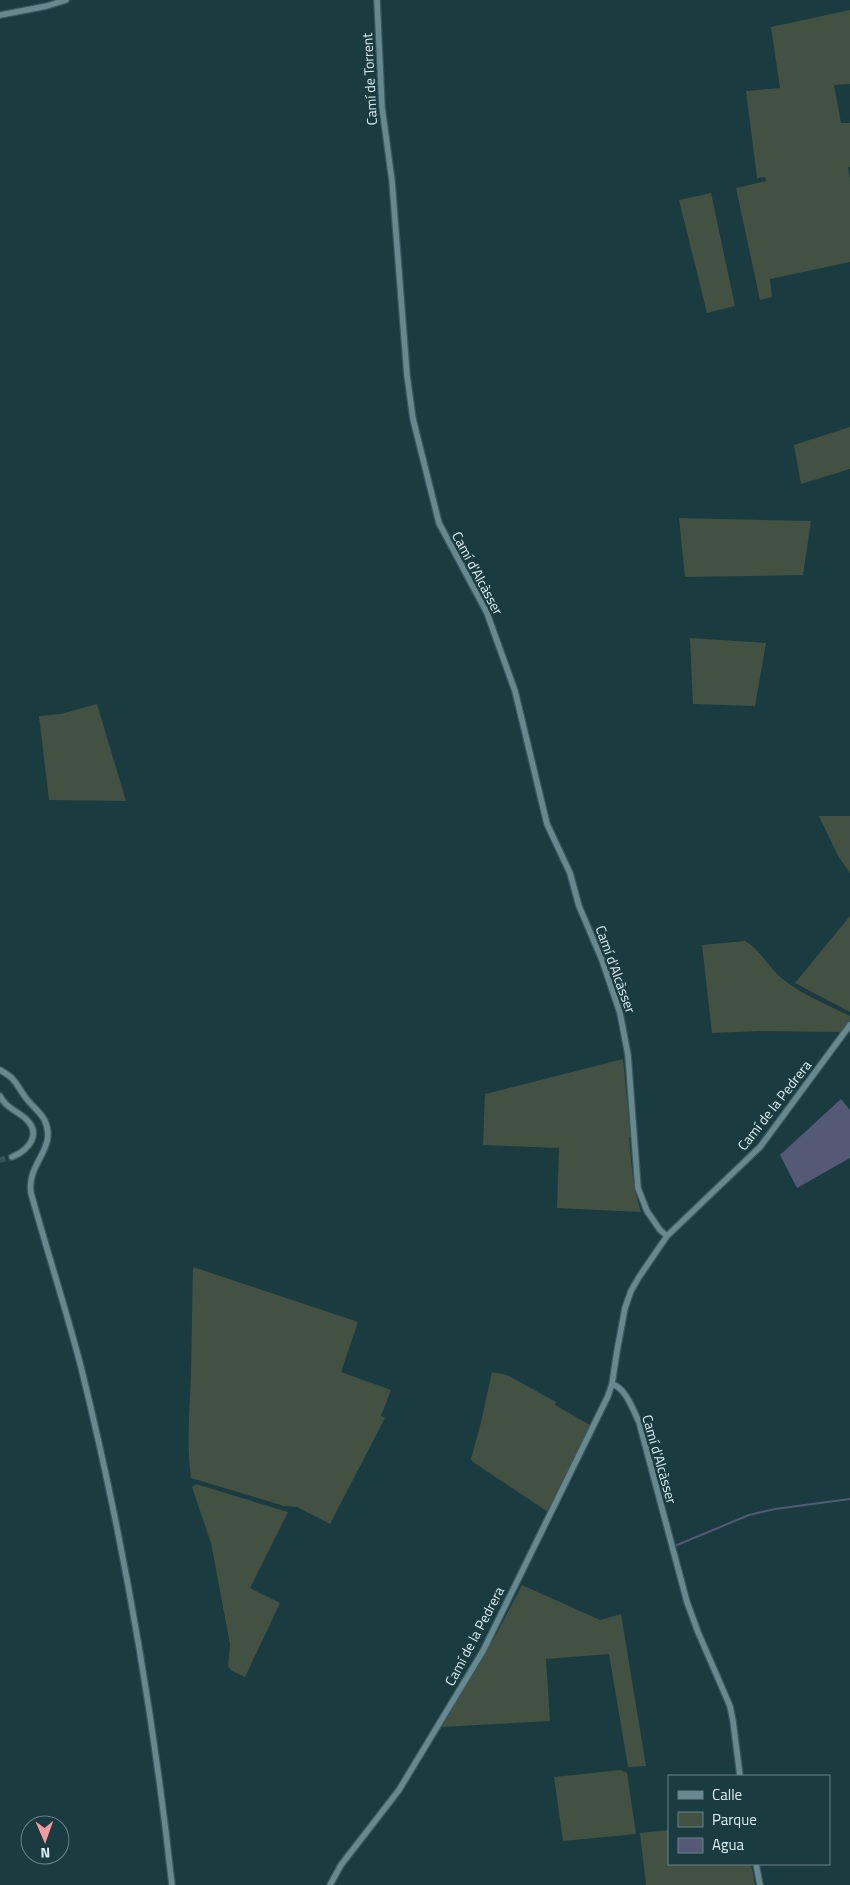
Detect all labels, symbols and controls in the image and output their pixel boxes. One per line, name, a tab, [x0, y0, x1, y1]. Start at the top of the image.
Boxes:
street label: Camí de Torrent	[356, 32, 382, 126]
street label: Camí d'Alcàsser	[447, 528, 509, 619]
street label: Camí d'Alcàsser	[590, 922, 642, 1016]
street label: Camí de la Pedrera	[732, 1055, 816, 1155]
street label: Camí d'Alcàsser	[637, 1412, 683, 1506]
street label: Camí de la Pedrera	[439, 1583, 509, 1689]
legend	[668, 1775, 830, 1865]
text: Calle	[712, 1783, 742, 1806]
text: Parque	[712, 1808, 757, 1831]
north arrow	[20, 1815, 70, 1865]
text: Agua	[712, 1833, 744, 1856]
text: N	[40, 1843, 51, 1864]

